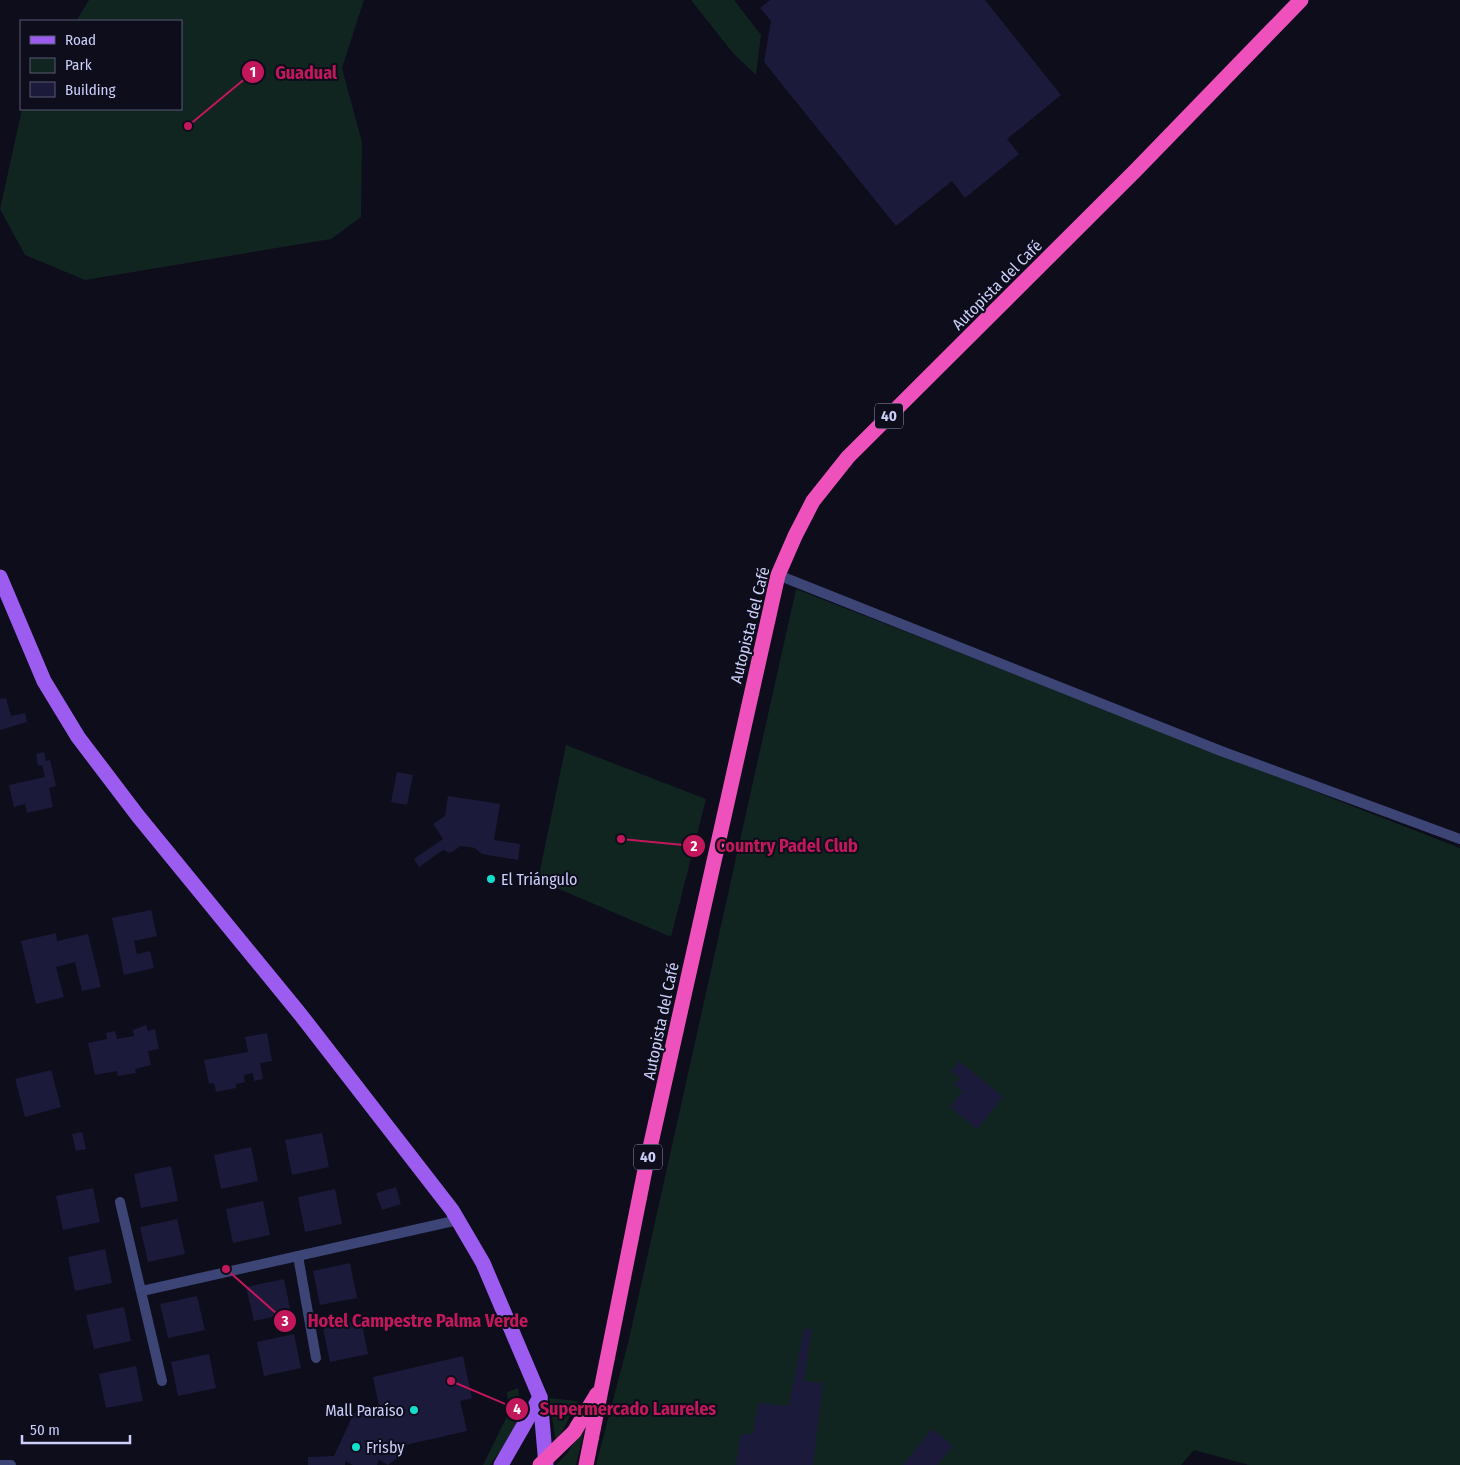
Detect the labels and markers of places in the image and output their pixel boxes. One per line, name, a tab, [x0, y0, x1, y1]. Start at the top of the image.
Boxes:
callout: Guadual	[240, 56, 347, 89]
callout: Country Padel Club	[681, 829, 868, 862]
place label: El Triángulo	[501, 870, 577, 889]
marker: El Triángulo	[485, 873, 497, 885]
callout: Hotel Campestre Palma Verde	[273, 1304, 538, 1337]
callout: Supermercado Laureles	[504, 1393, 726, 1426]
place label: Mall Paraíso	[325, 1401, 404, 1420]
marker: Mall Paraíso	[408, 1404, 420, 1416]
place label: Frisby	[366, 1438, 405, 1457]
marker: Frisby	[350, 1441, 362, 1453]

